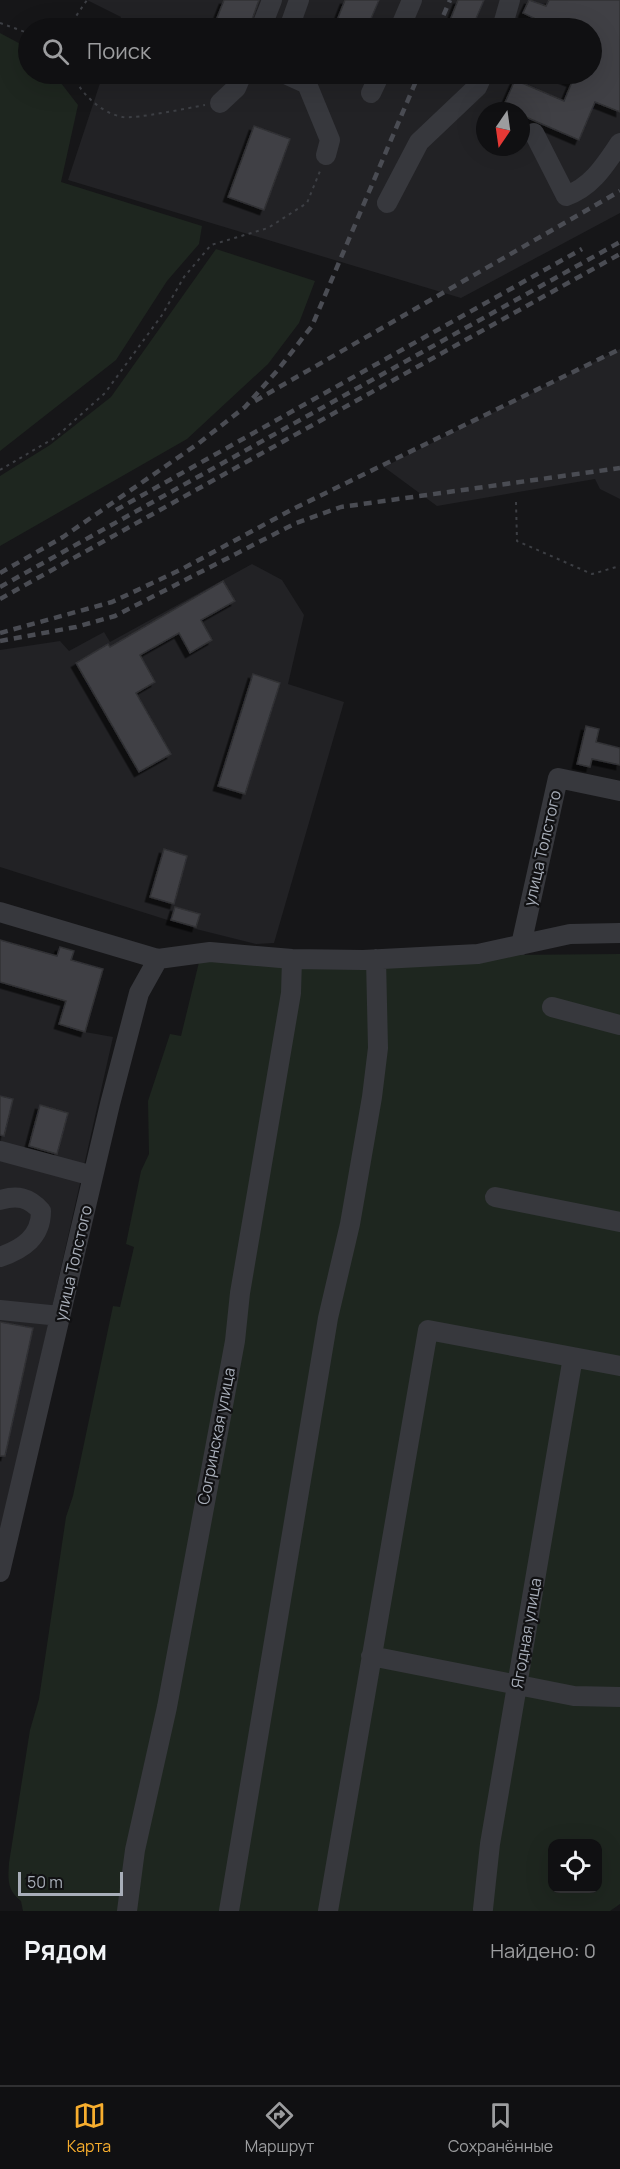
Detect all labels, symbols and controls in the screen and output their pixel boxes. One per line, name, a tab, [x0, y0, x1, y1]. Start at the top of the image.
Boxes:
search box	[18, 18, 602, 84]
icon: search	[39, 35, 72, 68]
text: Поиск	[87, 36, 151, 66]
north arrow	[476, 102, 530, 156]
street label: улица Толстого	[518, 788, 566, 908]
street label: улица Толстого	[49, 1203, 97, 1323]
street label: Согринская улица	[192, 1366, 240, 1506]
street label: Ягодная улица	[505, 1576, 547, 1690]
map controls	[548, 1839, 602, 1893]
button: locate	[548, 1839, 602, 1893]
scale bar	[18, 1869, 123, 1896]
text: 50 m	[27, 1871, 63, 1893]
text: Рядом	[24, 1932, 107, 1968]
text: Найдено: 0	[490, 1937, 596, 1964]
tab: Карта	[67, 2099, 111, 2157]
tab: Маршрут	[245, 2099, 314, 2157]
tab: Сохранённые	[448, 2099, 553, 2157]

